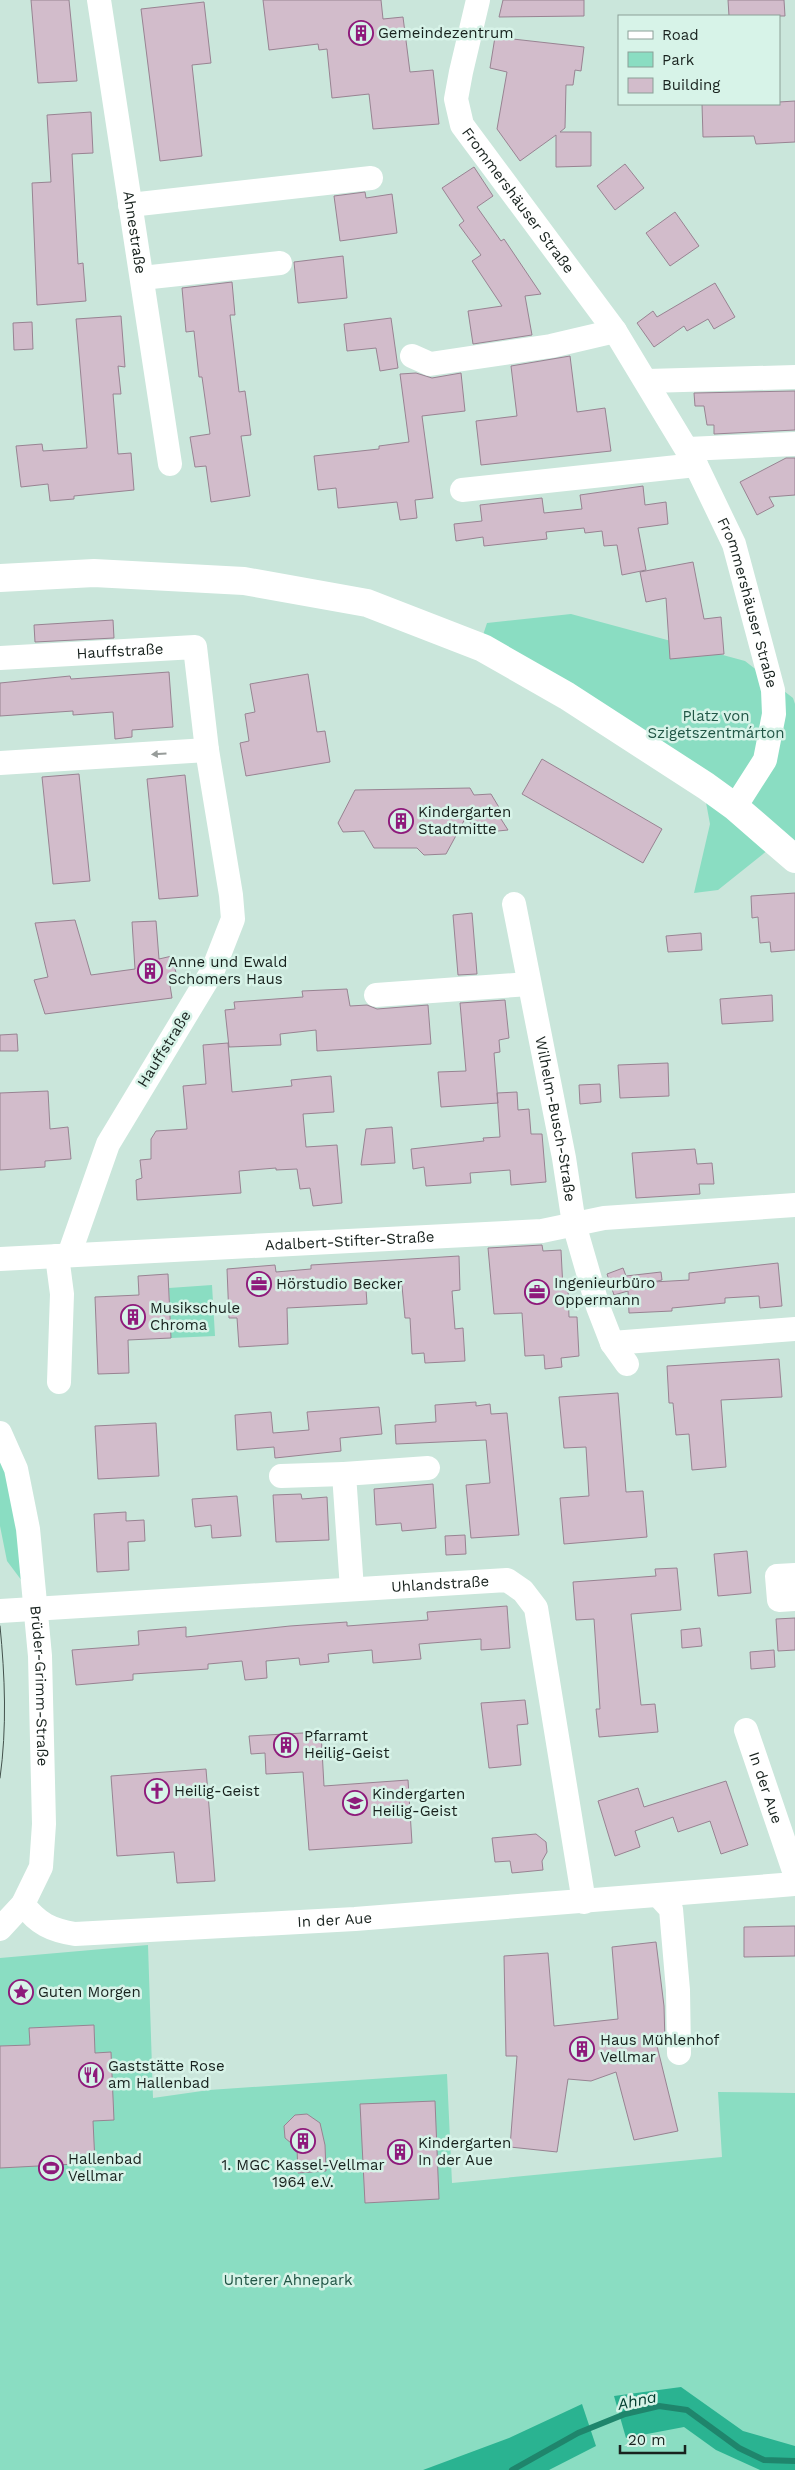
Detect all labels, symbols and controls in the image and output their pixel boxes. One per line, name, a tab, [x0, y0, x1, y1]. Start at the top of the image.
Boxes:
legend	[618, 15, 780, 105]
building icon: Gemeindezentrum	[348, 20, 374, 46]
place label: Gemeindezentrum	[378, 24, 513, 42]
text: Road	[662, 26, 699, 44]
text: Park	[662, 51, 695, 69]
text: Building	[662, 76, 720, 94]
street label: Frommershäuser Straße	[458, 124, 578, 277]
street label: Ahnestraße	[119, 190, 150, 275]
street label: Frommershäuser Straße	[714, 514, 781, 690]
street label: Hauffstraße	[76, 640, 164, 663]
park label: Platz von Szigetszentmárton	[647, 707, 785, 742]
one-way arrow	[150, 750, 166, 758]
place label: Kindergarten Stadtmitte	[418, 803, 511, 838]
building icon: Kindergarten Stadtmitte	[388, 808, 414, 834]
place label: Anne und Ewald Schomers Haus	[168, 953, 287, 988]
building icon: Anne und Ewald Schomers Haus	[137, 958, 163, 984]
street label: Hauffstraße	[133, 1007, 195, 1091]
street label: Wilhelm-Busch-Straße	[531, 1035, 579, 1203]
street label: Adalbert-Stifter-Straße	[264, 1228, 435, 1254]
office icon: Hörstudio Becker	[246, 1271, 272, 1297]
place label: Ingenieurbüro Oppermann	[554, 1274, 655, 1309]
place label: Hörstudio Becker	[276, 1275, 403, 1293]
office icon: Ingenieurbüro Oppermann	[524, 1279, 550, 1305]
place label: Musikschule Chroma	[150, 1299, 240, 1334]
building icon: Musikschule Chroma	[120, 1304, 146, 1330]
street label: Uhlandstraße	[391, 1572, 490, 1596]
street label: Brüder-Grimm-Straße	[26, 1605, 52, 1767]
place label: Pfarramt Heilig-Geist	[304, 1727, 390, 1762]
building icon: Pfarramt Heilig-Geist	[273, 1732, 299, 1758]
street label: In der Aue	[745, 1749, 786, 1826]
church icon: Heilig-Geist	[144, 1778, 170, 1804]
place label: Heilig-Geist	[174, 1782, 260, 1800]
place label: Kindergarten Heilig-Geist	[372, 1785, 465, 1820]
school or university icon: Kindergarten Heilig-Geist	[342, 1790, 368, 1816]
street label: In der Aue	[297, 1909, 373, 1931]
place icon: Guten Morgen	[8, 1979, 34, 2005]
place label: Guten Morgen	[38, 1983, 141, 2001]
place label: Haus Mühlenhof Vellmar	[600, 2031, 720, 2066]
building icon: Haus Mühlenhof Vellmar	[569, 2036, 595, 2062]
place label: Gaststätte Rose am Hallenbad	[108, 2057, 225, 2092]
restaurant icon: Gaststätte Rose am Hallenbad	[78, 2062, 104, 2088]
building icon: 1. MGC Kassel-Vellmar 1964 e.V.	[290, 2128, 316, 2154]
place label: Kindergarten In der Aue	[418, 2134, 511, 2169]
building icon: Kindergarten In der Aue	[387, 2139, 413, 2165]
place label: Hallenbad Vellmar	[68, 2150, 142, 2185]
sports icon: Hallenbad Vellmar	[38, 2155, 64, 2181]
place label: 1. MGC Kassel-Vellmar 1964 e.V.	[221, 2156, 385, 2191]
park label: Unterer Ahnepark	[223, 2271, 353, 2289]
water label: Ahna	[615, 2387, 658, 2414]
scale bar	[620, 2422, 685, 2454]
text: 20 m	[628, 2431, 666, 2449]

